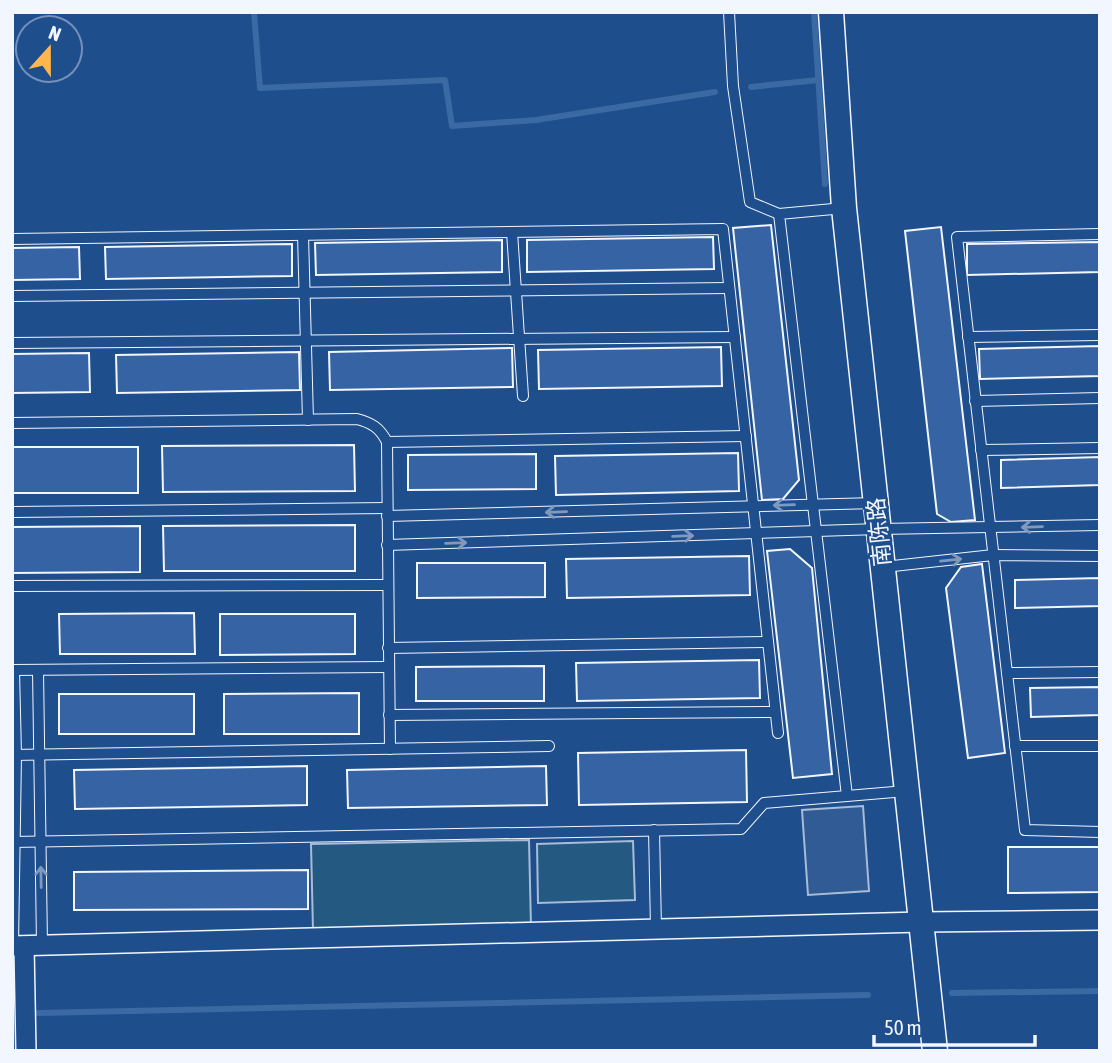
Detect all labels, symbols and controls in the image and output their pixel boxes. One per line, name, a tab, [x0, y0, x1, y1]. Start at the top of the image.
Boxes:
north arrow	[14, 14, 84, 84]
text: N	[46, 21, 64, 45]
street label: 南陈路	[862, 496, 896, 568]
one-way arrow	[772, 499, 795, 512]
one-way arrow	[545, 505, 568, 518]
one-way arrow	[1020, 520, 1043, 534]
one-way arrow	[671, 529, 694, 542]
one-way arrow	[444, 536, 467, 550]
one-way arrow	[939, 553, 962, 566]
one-way arrow	[34, 866, 48, 889]
scale bar	[874, 1004, 1035, 1048]
text: 50 m	[884, 1015, 922, 1039]

